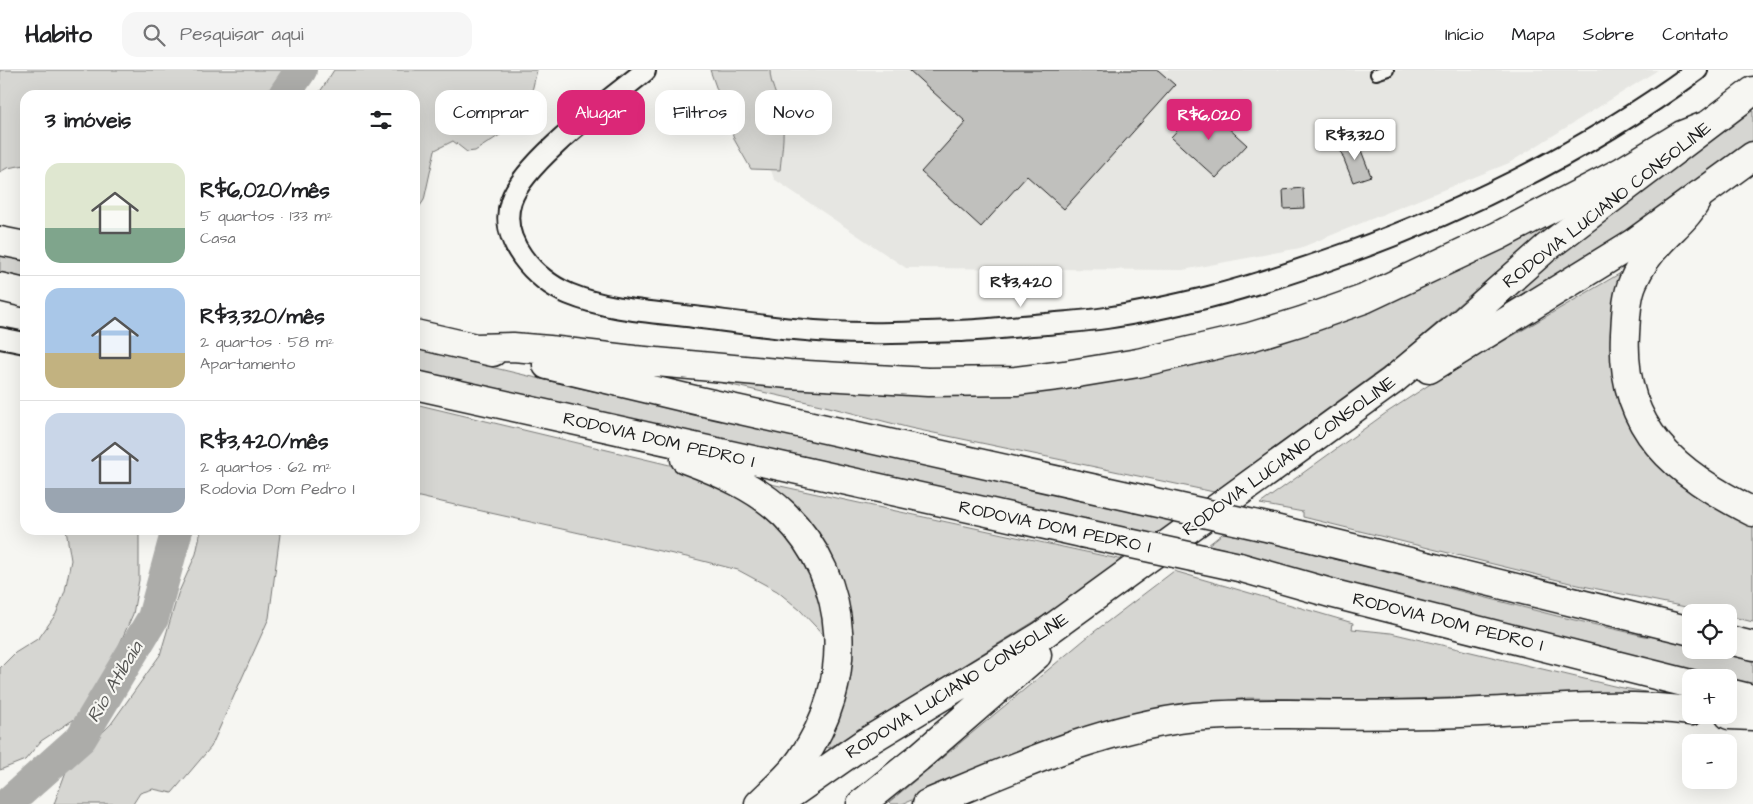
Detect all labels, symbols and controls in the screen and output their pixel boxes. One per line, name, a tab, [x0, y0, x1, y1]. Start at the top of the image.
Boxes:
search box	[122, 12, 472, 57]
text: Habito	[25, 18, 92, 52]
icon: search	[140, 21, 168, 49]
text: Pesquisar aqui	[180, 21, 304, 48]
text: Início	[1445, 22, 1484, 47]
text: Mapa	[1512, 22, 1555, 47]
text: Sobre	[1583, 22, 1634, 47]
text: Contato	[1662, 22, 1728, 47]
chip: Comprar	[435, 90, 547, 135]
chip: Alugar	[557, 90, 645, 135]
chip: Filtros	[655, 90, 745, 135]
chip: Novo	[755, 90, 832, 135]
pin: R$6,020	[1163, 98, 1255, 141]
text: R$6,020	[1178, 104, 1240, 126]
text: 3 imóveis	[45, 106, 131, 135]
icon: filters	[367, 106, 395, 134]
street label: RODOVIA LUCIANO CONSOLINE	[1498, 115, 1717, 294]
pin: R$3,320	[1309, 118, 1401, 161]
text: R$3,320	[1326, 124, 1384, 146]
text: R$6,020/mês	[200, 176, 330, 205]
icon: home	[85, 183, 145, 243]
text: 5 quartos · 133 m²	[200, 205, 333, 227]
text: Casa	[200, 227, 236, 249]
pin: R$3,420	[975, 266, 1067, 308]
text: R$3,420	[990, 271, 1052, 293]
text: R$3,320/mês	[200, 302, 325, 331]
icon: home	[85, 308, 145, 368]
text: 2 quartos · 58 m²	[200, 331, 334, 353]
text: Apartamento	[200, 353, 295, 375]
street label: RODOVIA LUCIANO CONSOLINE	[1177, 370, 1401, 542]
street label: RODOVIA DOM PEDRO I	[561, 406, 757, 474]
text: R$3,420/mês	[200, 427, 328, 456]
icon: home	[85, 433, 145, 493]
text: 2 quartos · 62 m²	[200, 456, 331, 478]
text: Rodovia Dom Pedro I	[200, 478, 355, 500]
street label: RODOVIA DOM PEDRO I	[957, 494, 1153, 560]
street label: RODOVIA DOM PEDRO I	[1350, 586, 1546, 658]
map controls	[1682, 604, 1737, 789]
button: locate	[1682, 604, 1737, 659]
street label: RODOVIA LUCIANO CONSOLINE	[841, 607, 1073, 765]
water label: Rio Atibaia	[80, 635, 151, 728]
button: +	[1682, 669, 1737, 724]
button: −	[1682, 734, 1737, 789]

